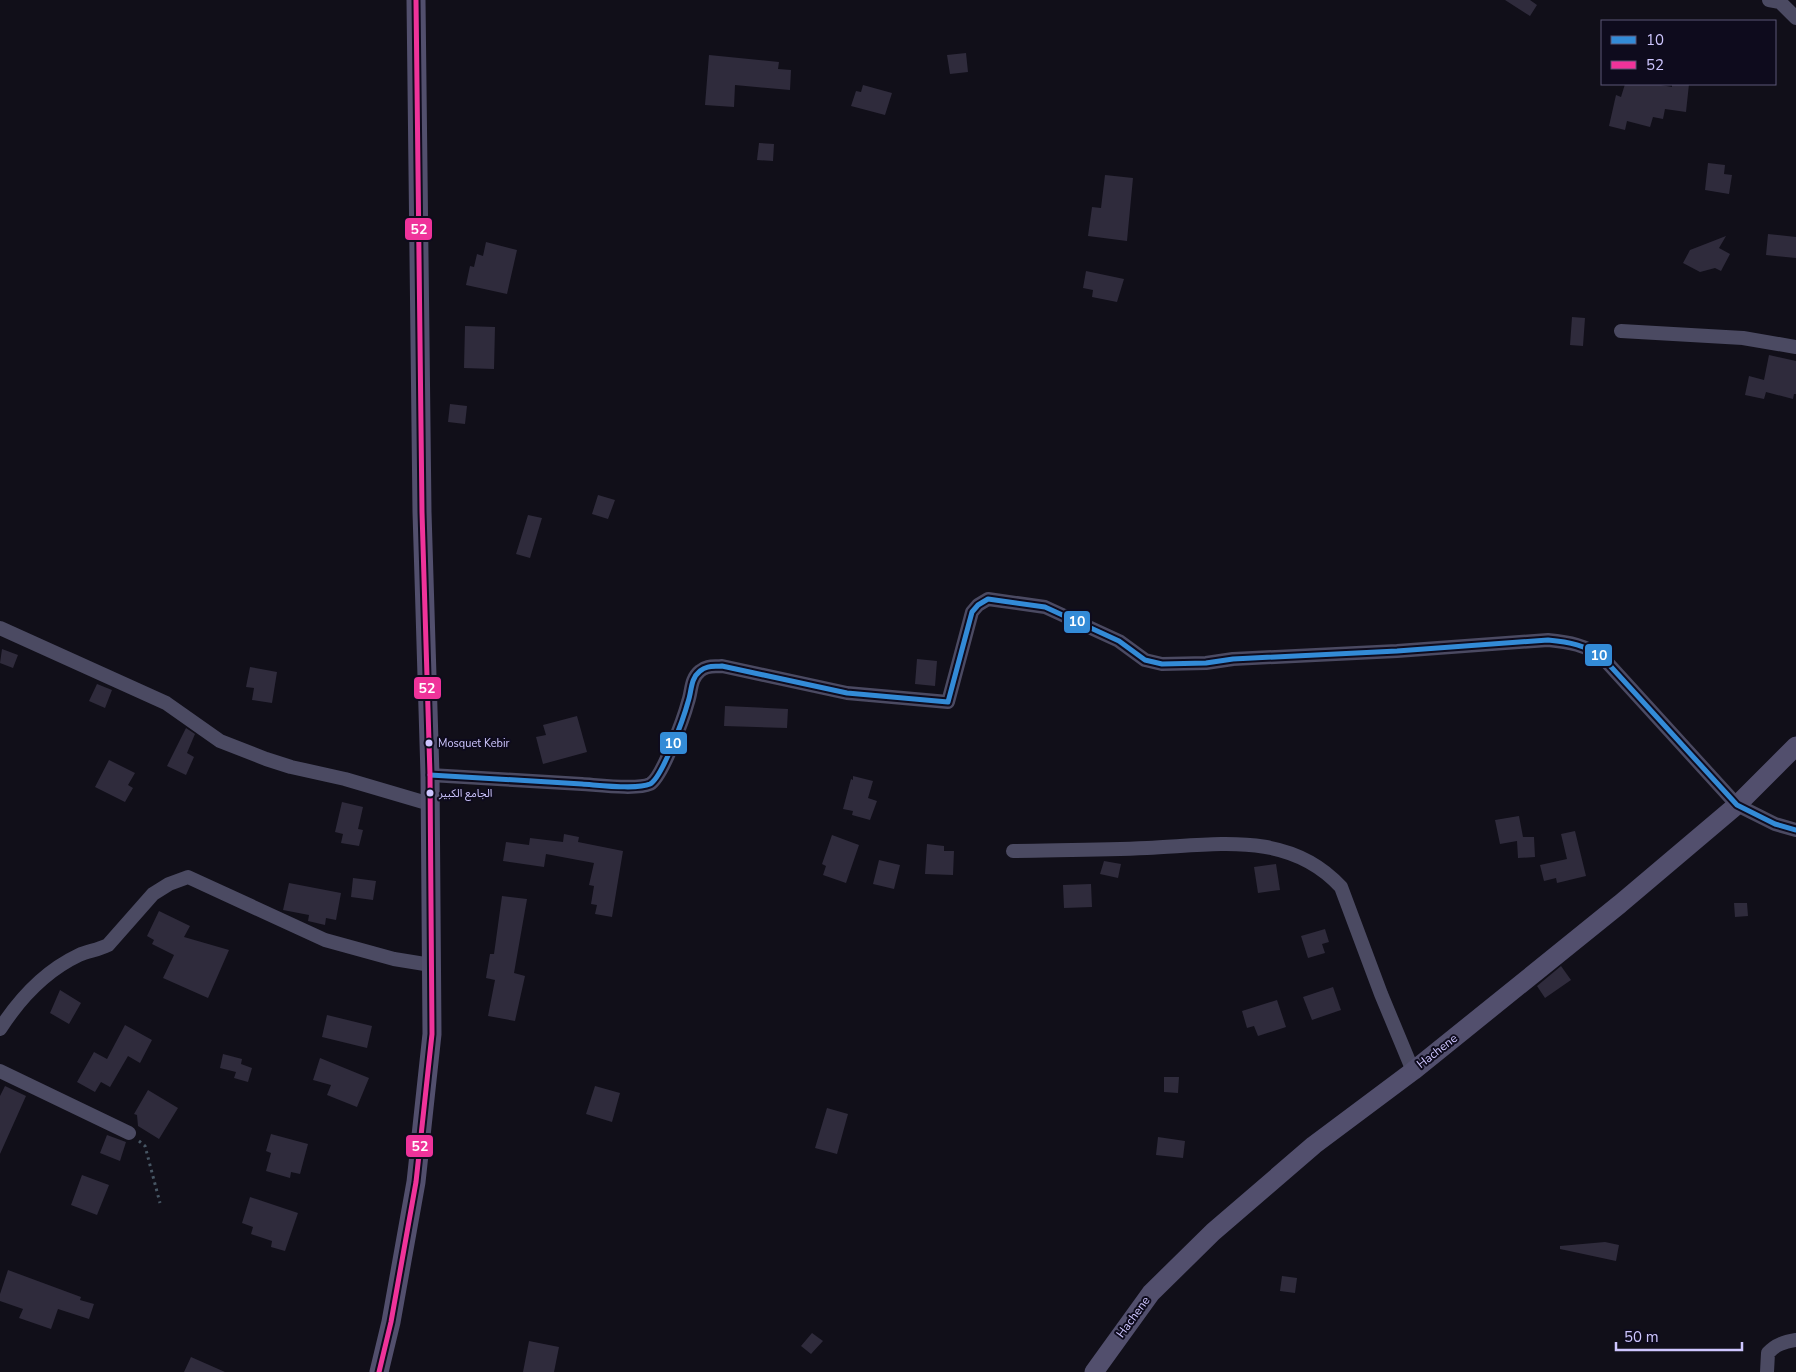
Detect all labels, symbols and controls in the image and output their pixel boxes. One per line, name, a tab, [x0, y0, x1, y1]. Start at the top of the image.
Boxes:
legend	[1601, 20, 1776, 85]
text: 10	[1646, 30, 1664, 50]
text: 52	[1646, 55, 1664, 75]
line badge: 52	[404, 217, 433, 241]
text: 52	[411, 220, 427, 239]
line badge: 10	[1063, 610, 1091, 634]
text: 10	[1069, 612, 1085, 631]
line badge: 10	[1584, 643, 1613, 667]
text: 10	[1591, 646, 1607, 665]
line badge: 52	[413, 676, 442, 700]
text: 52	[419, 679, 435, 698]
line badge: 10	[659, 731, 688, 755]
text: 10	[665, 734, 681, 753]
place label: Mosquet Kebir	[438, 736, 509, 751]
marker: Mosquet Kebir	[424, 738, 434, 748]
place label: الجامع الكبير	[438, 786, 492, 801]
marker: الجامع الكبير	[425, 788, 435, 798]
street label: Hachene	[1413, 1030, 1461, 1072]
line badge: 52	[405, 1134, 434, 1158]
text: 52	[412, 1137, 428, 1156]
street label: Hachene	[1113, 1293, 1153, 1341]
scale bar	[1616, 1320, 1742, 1352]
text: 50 m	[1624, 1327, 1659, 1347]

